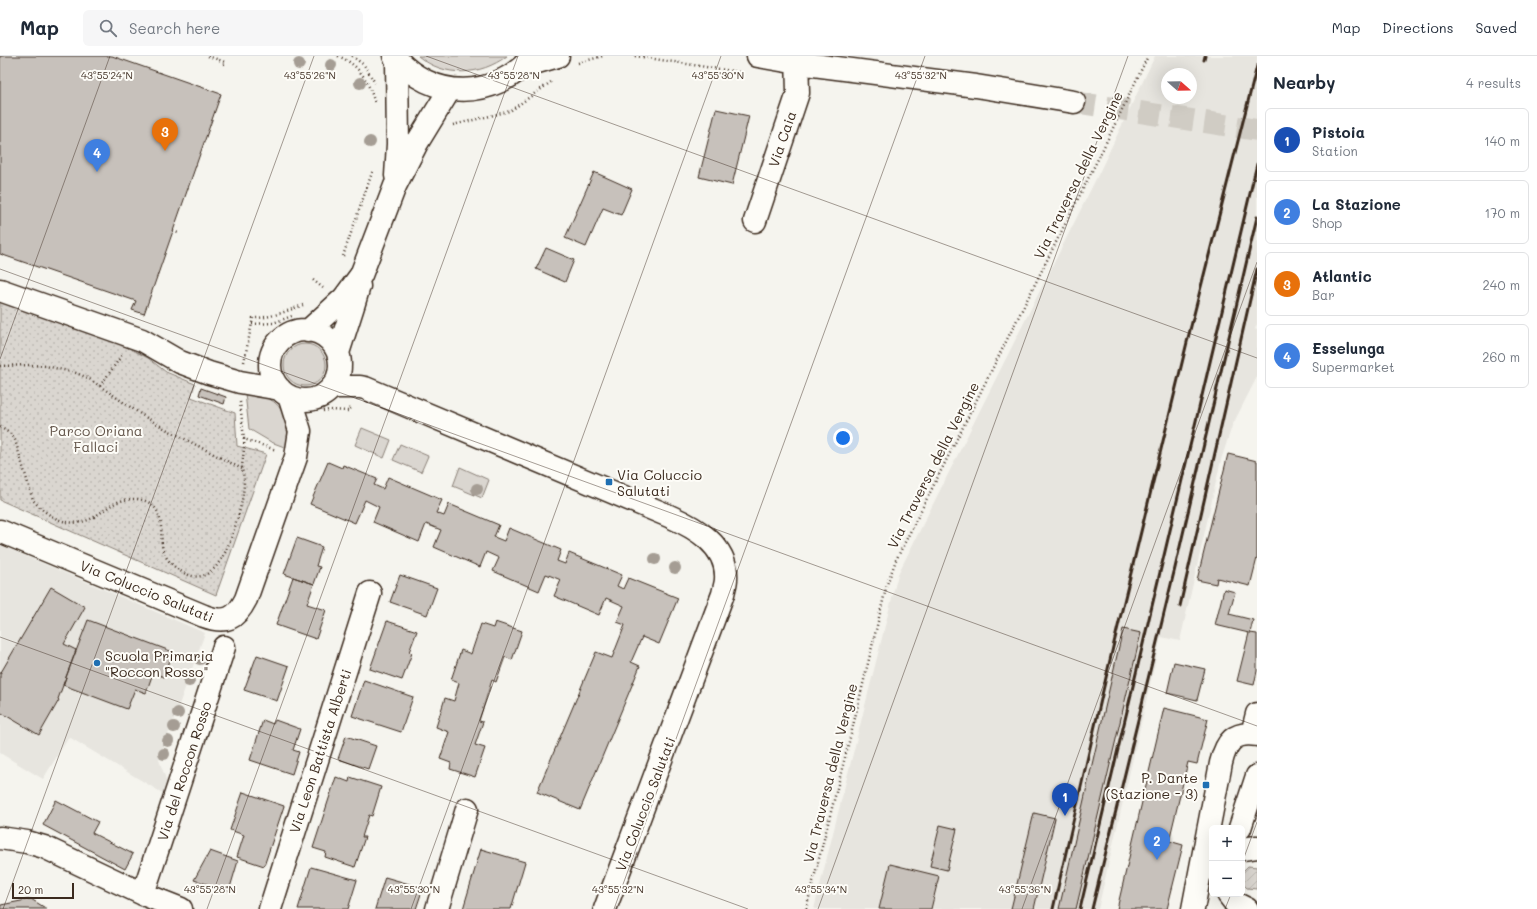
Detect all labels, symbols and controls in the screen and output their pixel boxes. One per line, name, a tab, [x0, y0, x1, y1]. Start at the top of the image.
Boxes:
search box	[83, 10, 363, 46]
text: Map	[20, 15, 59, 40]
icon: search	[97, 17, 119, 39]
text: Search here	[129, 18, 220, 38]
text: Map	[1332, 18, 1360, 37]
text: Directions	[1382, 18, 1453, 37]
text: Saved	[1475, 18, 1517, 37]
text: 43°55'24"N	[81, 68, 133, 82]
text: 43°55'26"N	[284, 68, 336, 82]
text: 43°55'28"N	[488, 68, 540, 82]
text: 43°55'30"N	[692, 68, 744, 82]
text: 43°55'32"N	[895, 68, 947, 82]
north arrow	[1161, 68, 1197, 104]
text: Nearby	[1273, 71, 1335, 93]
text: 4 results	[1466, 74, 1521, 91]
street label: Via Traversa della Vergine	[1029, 88, 1127, 262]
street label: Via Caia	[764, 108, 800, 170]
pin: 3	[152, 118, 178, 151]
text: Pistoia	[1312, 122, 1365, 142]
text: 1	[1284, 132, 1290, 149]
text: 140 m	[1484, 132, 1520, 149]
pin: 4	[84, 139, 110, 172]
text: Station	[1312, 142, 1358, 159]
text: La Stazione	[1312, 194, 1401, 214]
text: 2	[1283, 204, 1291, 221]
text: 170 m	[1484, 204, 1520, 221]
text: Shop	[1312, 214, 1342, 231]
text: Atlantic	[1312, 266, 1372, 286]
text: 3	[1283, 276, 1291, 293]
text: 240 m	[1483, 276, 1520, 293]
text: Bar	[1312, 286, 1335, 303]
text: Esselunga	[1312, 338, 1385, 358]
text: 4	[1283, 348, 1291, 365]
text: 260 m	[1482, 348, 1520, 365]
text: Supermarket	[1312, 358, 1395, 375]
street label: Via Traversa della Vergine	[883, 379, 983, 551]
park label: Parco Oriana Fallaci	[50, 421, 142, 456]
your location	[833, 428, 853, 448]
place label: Via Coluccio Salutati	[617, 465, 702, 500]
marker: Via Coluccio Salutati	[604, 477, 614, 487]
street label: Via Coluccio Salutati	[77, 555, 217, 627]
place label: Scuola Primaria "Roccon Rosso"	[105, 646, 214, 681]
marker: Scuola Primaria "Roccon Rosso"	[92, 658, 102, 668]
street label: Via Leon Battista Alberti	[284, 667, 356, 835]
street label: Via Traversa della Vergine	[798, 681, 862, 865]
street label: Via del Roccon Rosso	[152, 699, 216, 843]
street label: Via Coluccio Salutati	[611, 734, 679, 874]
place label: P. Dante (Stazione - 3)	[1106, 768, 1198, 803]
marker: P. Dante (Stazione - 3)	[1201, 780, 1211, 790]
pin: 1	[1052, 783, 1078, 816]
map controls	[1209, 825, 1245, 897]
button: +	[1209, 825, 1245, 861]
pin: 2	[1144, 827, 1170, 860]
button: −	[1209, 861, 1245, 897]
scale bar	[12, 881, 74, 900]
text: 20 m	[18, 882, 43, 897]
text: 43°55'28"N	[184, 882, 236, 896]
text: 43°55'30"N	[388, 882, 440, 896]
text: 43°55'32"N	[592, 882, 644, 896]
text: 43°55'34"N	[795, 882, 847, 896]
text: 43°55'36"N	[999, 882, 1051, 896]

